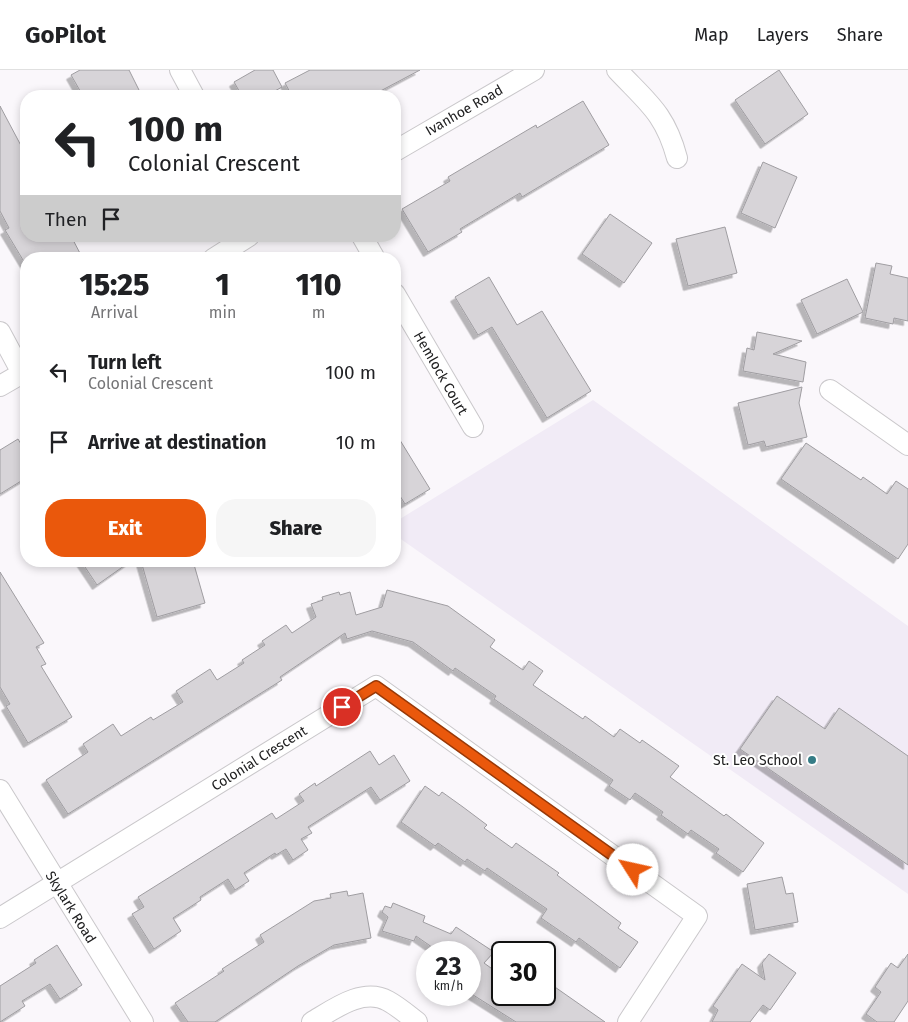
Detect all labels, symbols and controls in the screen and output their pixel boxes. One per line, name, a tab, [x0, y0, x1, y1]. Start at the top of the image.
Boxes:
text: GoPilot	[25, 21, 106, 49]
text: Map	[694, 24, 729, 46]
text: Layers	[757, 24, 809, 46]
text: Share	[837, 24, 883, 46]
street label: Ivanhoe Road	[422, 81, 506, 139]
text: 100 m	[128, 108, 223, 150]
icon: left	[45, 110, 110, 175]
text: Colonial Crescent	[128, 150, 300, 177]
icon: arrive	[97, 205, 125, 233]
text: Then	[45, 208, 87, 231]
text: 15:25	[79, 267, 149, 303]
text: 1	[215, 267, 230, 303]
text: 110	[296, 267, 342, 303]
text: Arrival	[91, 303, 138, 322]
text: min	[209, 303, 236, 322]
text: m	[312, 303, 326, 322]
street label: Hemlock Court	[410, 329, 472, 419]
text: Turn left	[88, 351, 162, 374]
icon: left	[45, 358, 73, 386]
text: 100 m	[325, 361, 376, 384]
text: Colonial Crescent	[88, 374, 213, 393]
icon: arrive	[45, 428, 73, 456]
text: Arrive at destination	[88, 431, 267, 454]
text: 10 m	[336, 431, 376, 454]
button: Exit	[45, 499, 206, 557]
button: Share	[216, 499, 376, 557]
pin	[321, 686, 363, 728]
icon: arrive	[328, 693, 356, 721]
street label: Colonial Crescent	[208, 722, 311, 795]
place label: St. Leo School	[713, 752, 802, 769]
marker: St. Leo School	[806, 754, 818, 766]
position arrow	[606, 843, 658, 895]
street label: Skylark Road	[42, 868, 99, 946]
speed limit sign: 30	[491, 941, 556, 1006]
text: 23	[436, 952, 461, 982]
text: km/h	[434, 979, 463, 993]

